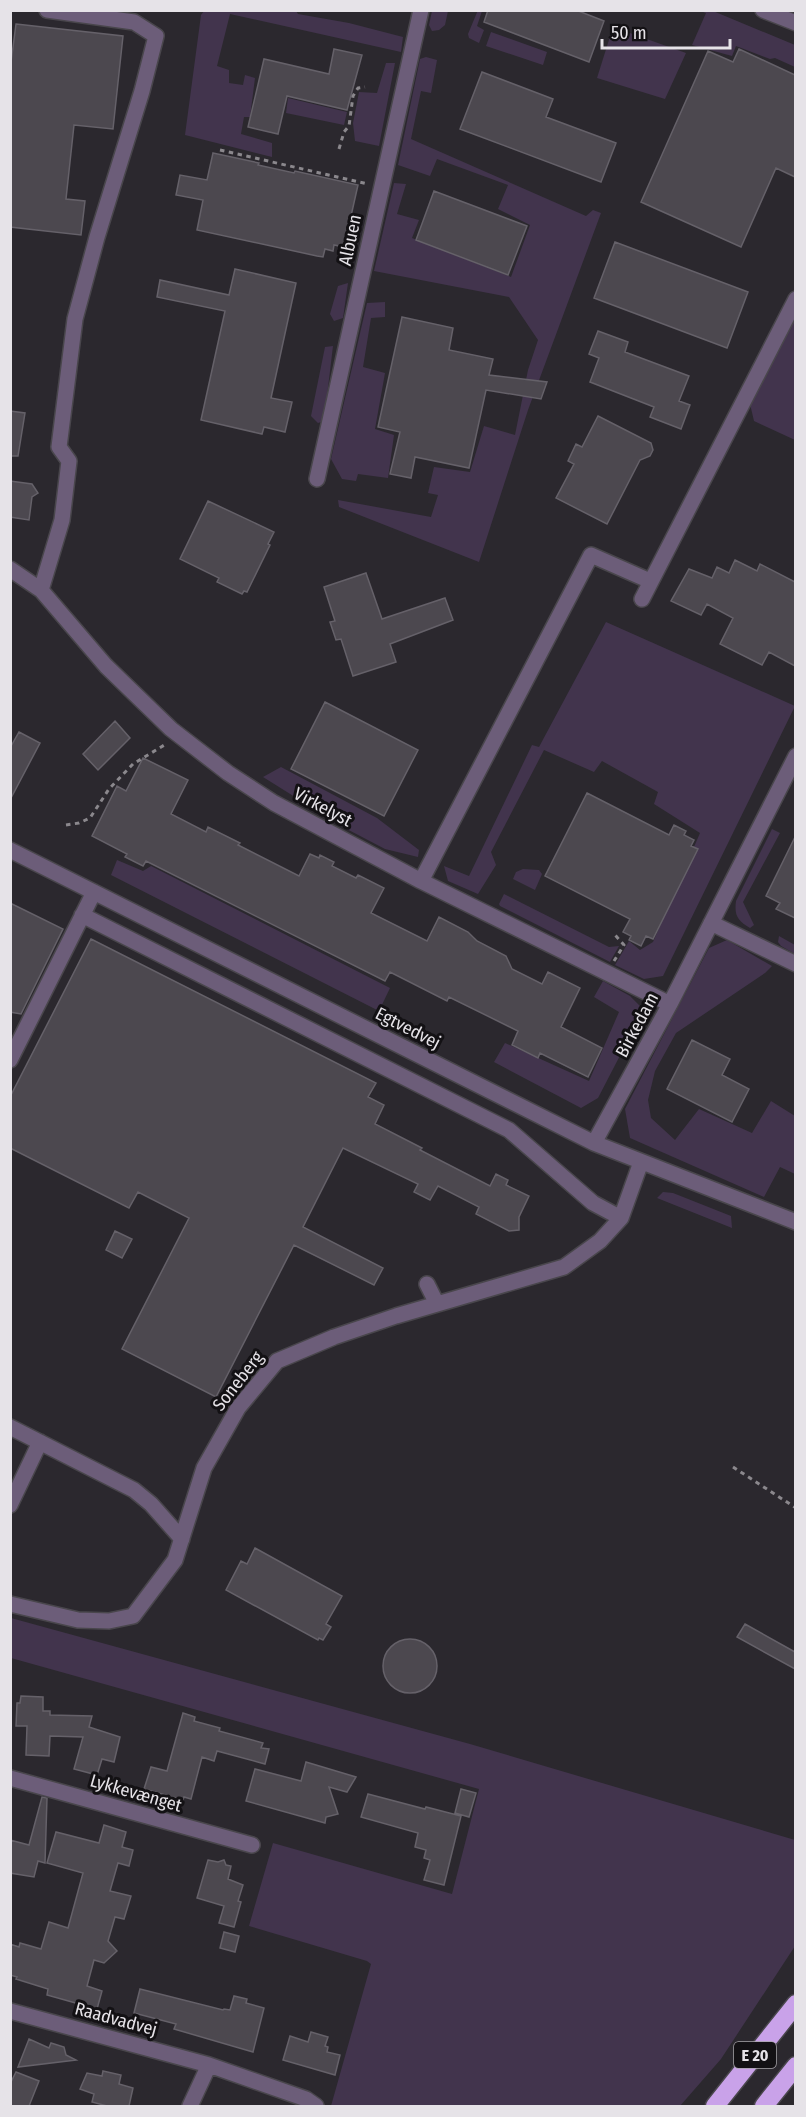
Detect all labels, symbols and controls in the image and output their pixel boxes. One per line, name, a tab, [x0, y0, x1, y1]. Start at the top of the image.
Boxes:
scale bar	[602, 12, 730, 50]
text: 50 m	[611, 22, 647, 44]
street label: Albuen	[334, 212, 366, 268]
street label: Virkelyst	[290, 782, 356, 832]
street label: Birkedam	[611, 989, 663, 1061]
street label: Egtvedvej	[372, 1002, 444, 1054]
street label: Soneberg	[208, 1346, 268, 1415]
street label: Lykkevænget	[88, 1769, 184, 1817]
street label: Raadvadvej	[72, 1997, 160, 2041]
road number: E 20	[734, 2042, 776, 2068]

